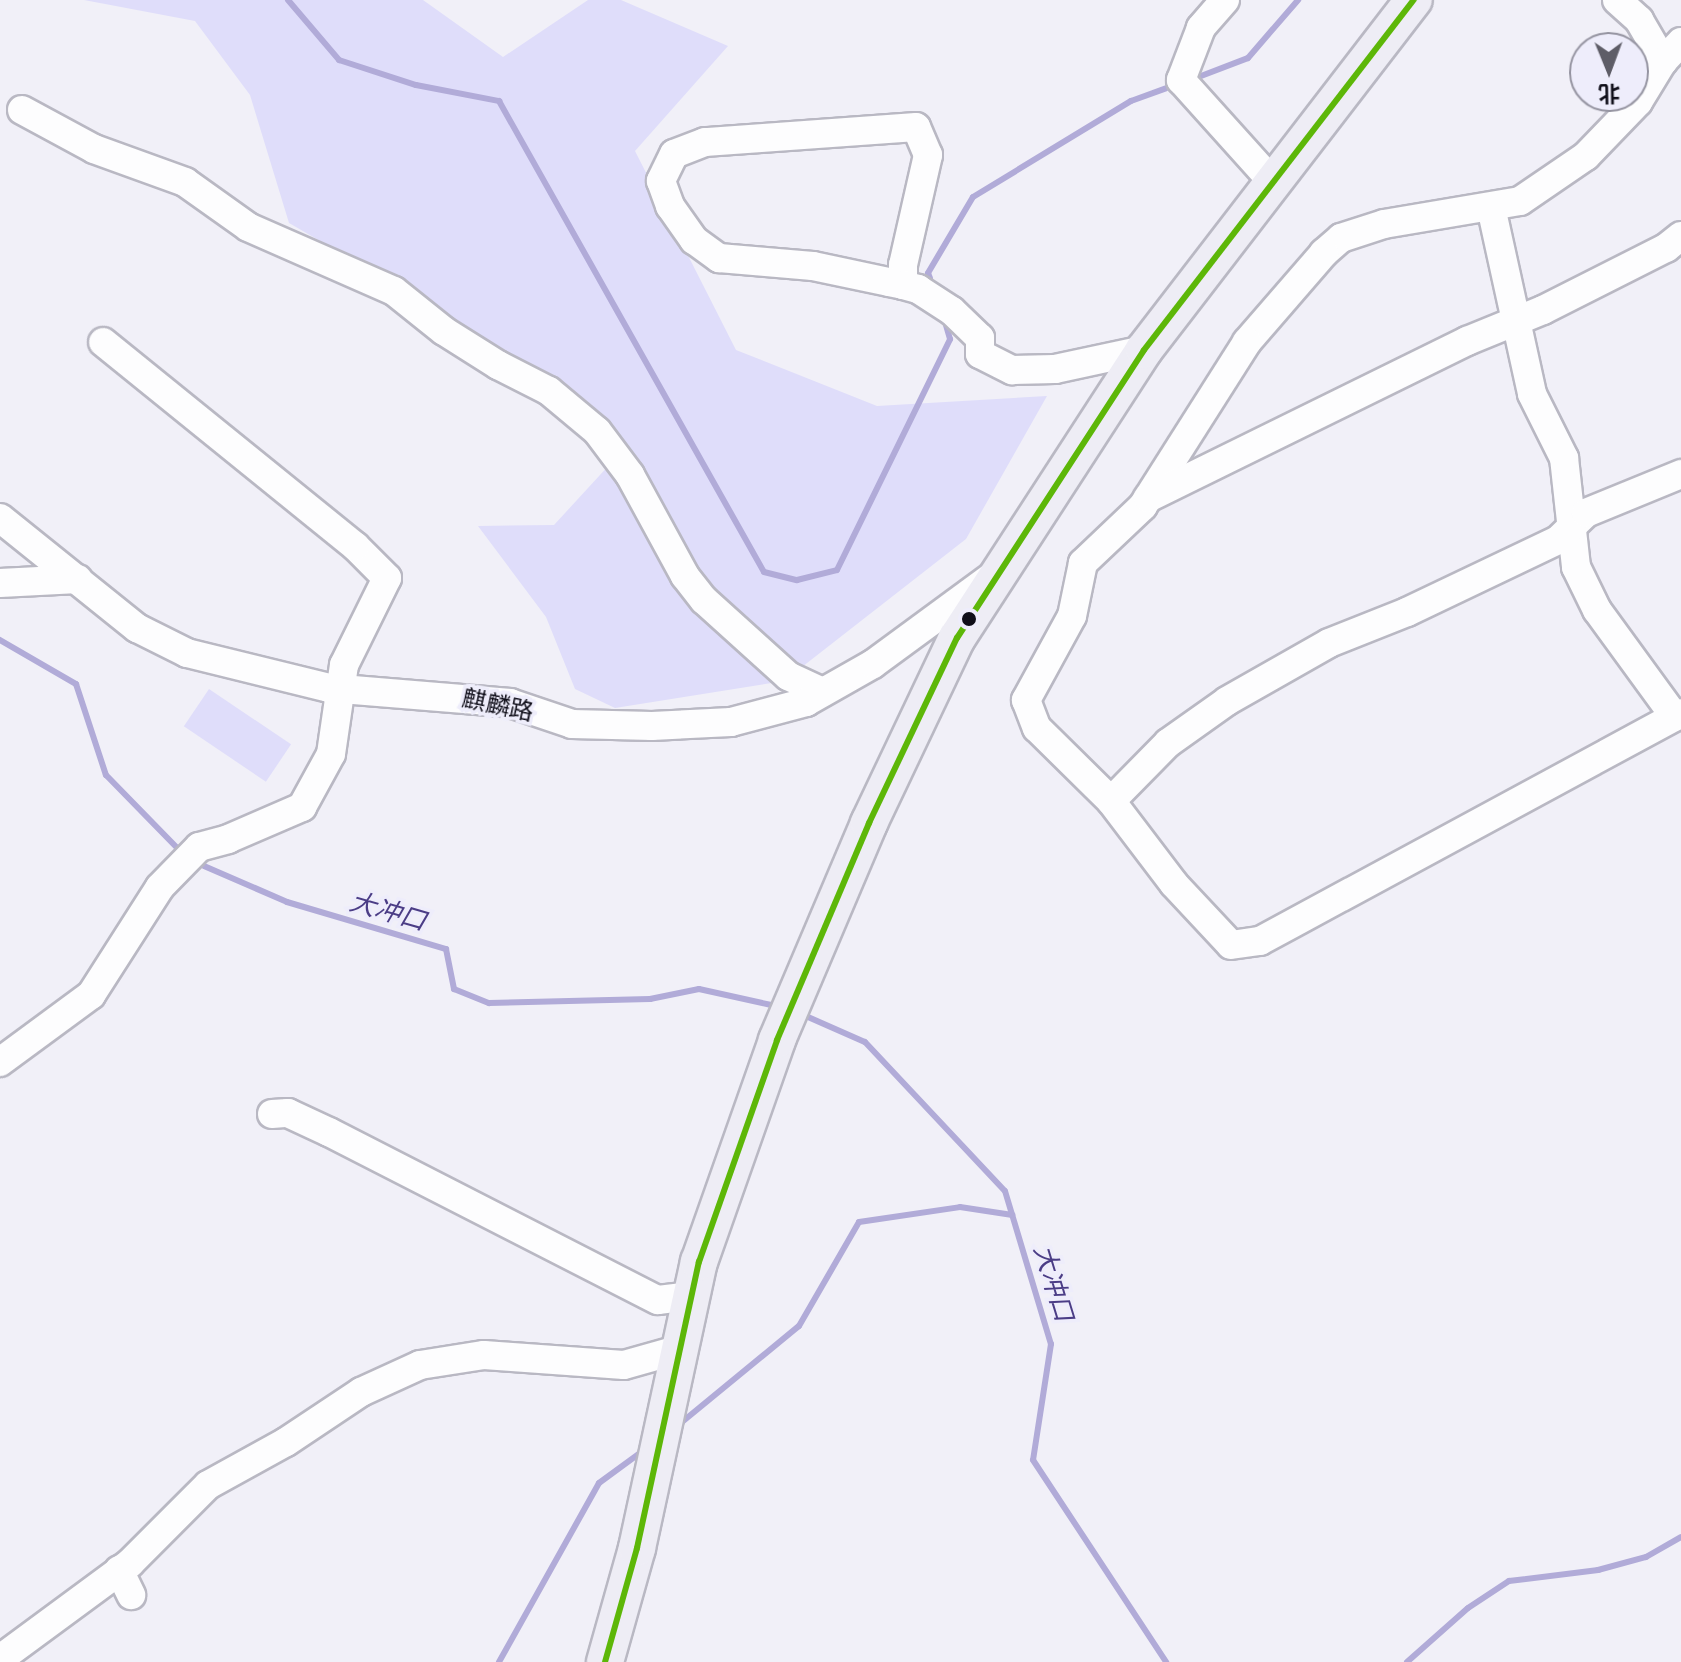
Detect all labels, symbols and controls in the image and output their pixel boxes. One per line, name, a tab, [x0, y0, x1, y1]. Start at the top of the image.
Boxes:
north arrow	[1569, 32, 1649, 112]
text: 北	[1598, 80, 1621, 108]
unlabelled marker	[961, 611, 977, 627]
street label: 麒麟路	[460, 683, 536, 727]
water label: 大冲口	[346, 885, 430, 937]
water label: 大冲口	[1028, 1241, 1080, 1325]

